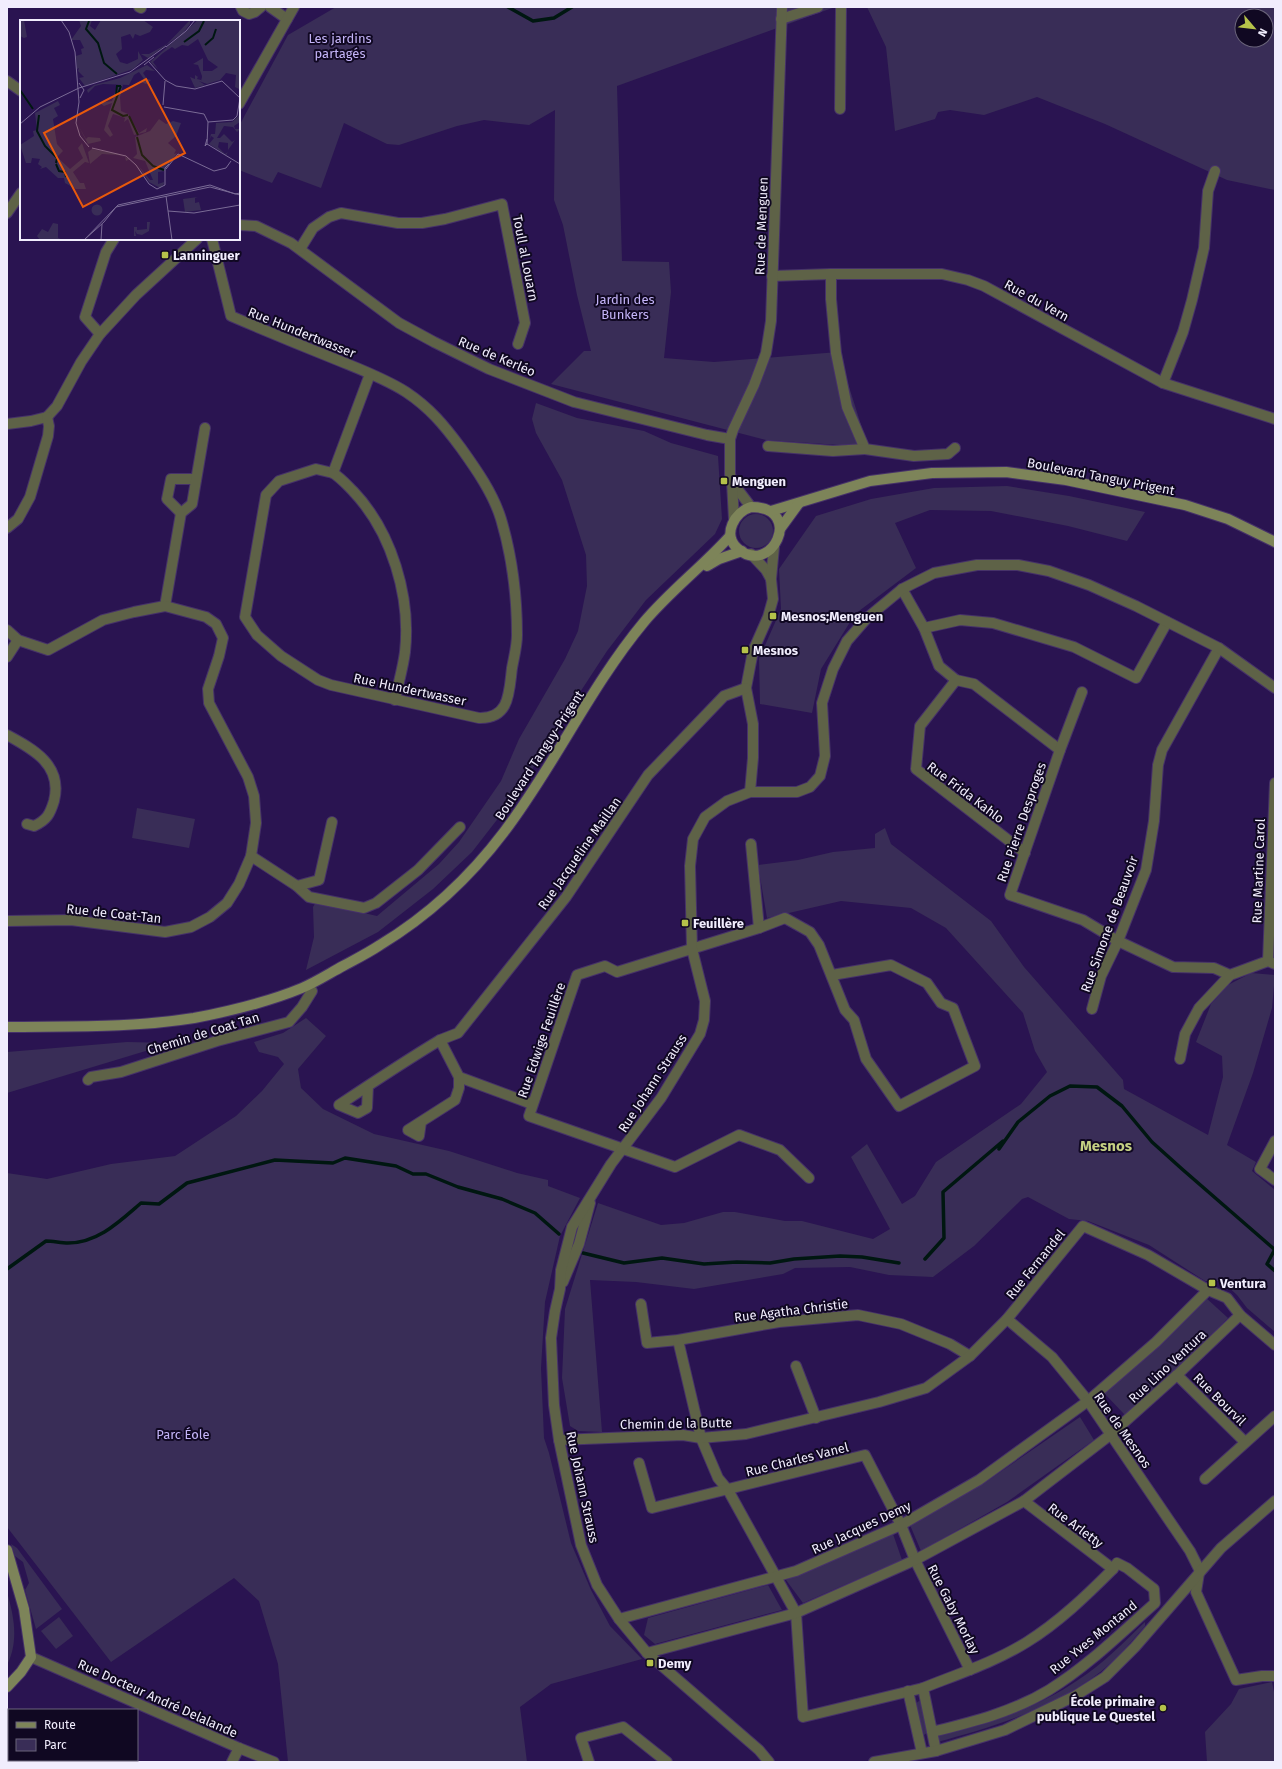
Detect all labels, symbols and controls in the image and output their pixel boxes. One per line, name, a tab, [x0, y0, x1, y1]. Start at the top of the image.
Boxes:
north arrow	[1234, 8, 1274, 48]
inset map	[20, 20, 240, 240]
text: N	[1255, 26, 1270, 39]
park label: Les jardins partagés	[308, 31, 372, 61]
street label: Rue de Menguen	[752, 177, 771, 275]
street label: Toull al Louarn	[510, 214, 541, 302]
place label: Lanninguer	[173, 248, 240, 263]
marker: Lanninguer	[160, 250, 170, 260]
street label: Rue du Vern	[1002, 277, 1072, 324]
park label: Jardin des Bunkers	[595, 292, 655, 322]
street label: Rue Hundertwasser	[246, 304, 358, 361]
street label: Rue de Kerléo	[456, 333, 538, 379]
street label: Boulevard Tanguy Prigent	[1026, 455, 1176, 498]
place label: Menguen	[732, 474, 786, 489]
marker: Menguen	[719, 476, 729, 486]
place label: Mesnos;Menguen	[781, 609, 883, 624]
marker: Mesnos;Menguen	[768, 611, 778, 621]
place label: Mesnos	[753, 643, 799, 658]
marker: Mesnos	[740, 645, 750, 655]
street label: Rue Hundertwasser	[352, 670, 468, 709]
street label: Boulevard Tanguy-Prigent	[492, 687, 587, 823]
street label: Rue Frida Kahlo	[924, 759, 1007, 826]
street label: Rue Pierre Desproges	[994, 760, 1049, 884]
street label: Rue Jacqueline Maillan	[535, 794, 624, 913]
street label: Rue Martine Carol	[1249, 818, 1268, 924]
street label: Rue Simone de Beauvoir	[1078, 854, 1141, 994]
street label: Rue de Coat-Tan	[66, 901, 162, 926]
place label: Feuillère	[693, 916, 744, 931]
marker: Feuillère	[680, 918, 690, 928]
street label: Rue Edwige Feuillère	[515, 980, 568, 1100]
street label: Chemin de Coat Tan	[145, 1009, 261, 1058]
street label: Rue Johann Strauss	[615, 1031, 690, 1135]
district label: Mesnos	[1080, 1137, 1132, 1155]
street label: Rue Fernandel	[1003, 1226, 1068, 1302]
place label: Ventura	[1219, 1276, 1266, 1291]
marker: Ventura	[1207, 1278, 1217, 1288]
street label: Rue Agatha Christie	[733, 1296, 849, 1325]
street label: Rue Lino Ventura	[1126, 1327, 1209, 1406]
street label: Rue Bourvil	[1190, 1370, 1249, 1429]
street label: Rue de Mesnos	[1091, 1390, 1154, 1471]
street label: Chemin de la Butte	[620, 1415, 732, 1432]
park label: Parc Éole	[156, 1427, 210, 1442]
street label: Rue Johann Strauss	[563, 1430, 602, 1544]
street label: Rue Charles Vanel	[744, 1439, 850, 1480]
street label: Rue Jacques Demy	[809, 1498, 914, 1557]
street label: Rue Arletty	[1045, 1500, 1107, 1551]
street label: Rue Gaby Morlay	[925, 1562, 983, 1657]
street label: Rue Yves Montand	[1047, 1598, 1140, 1677]
street label: Rue Docteur André Delalande	[76, 1656, 240, 1741]
place label: Demy	[658, 1656, 692, 1671]
marker: Demy	[645, 1658, 655, 1668]
place label: École primaire publique Le Questel	[1037, 1693, 1155, 1724]
marker: École primaire publique Le Questel	[1158, 1703, 1168, 1713]
legend	[8, 1709, 138, 1761]
text: Route	[44, 1718, 76, 1732]
text: Parc	[44, 1738, 67, 1752]

